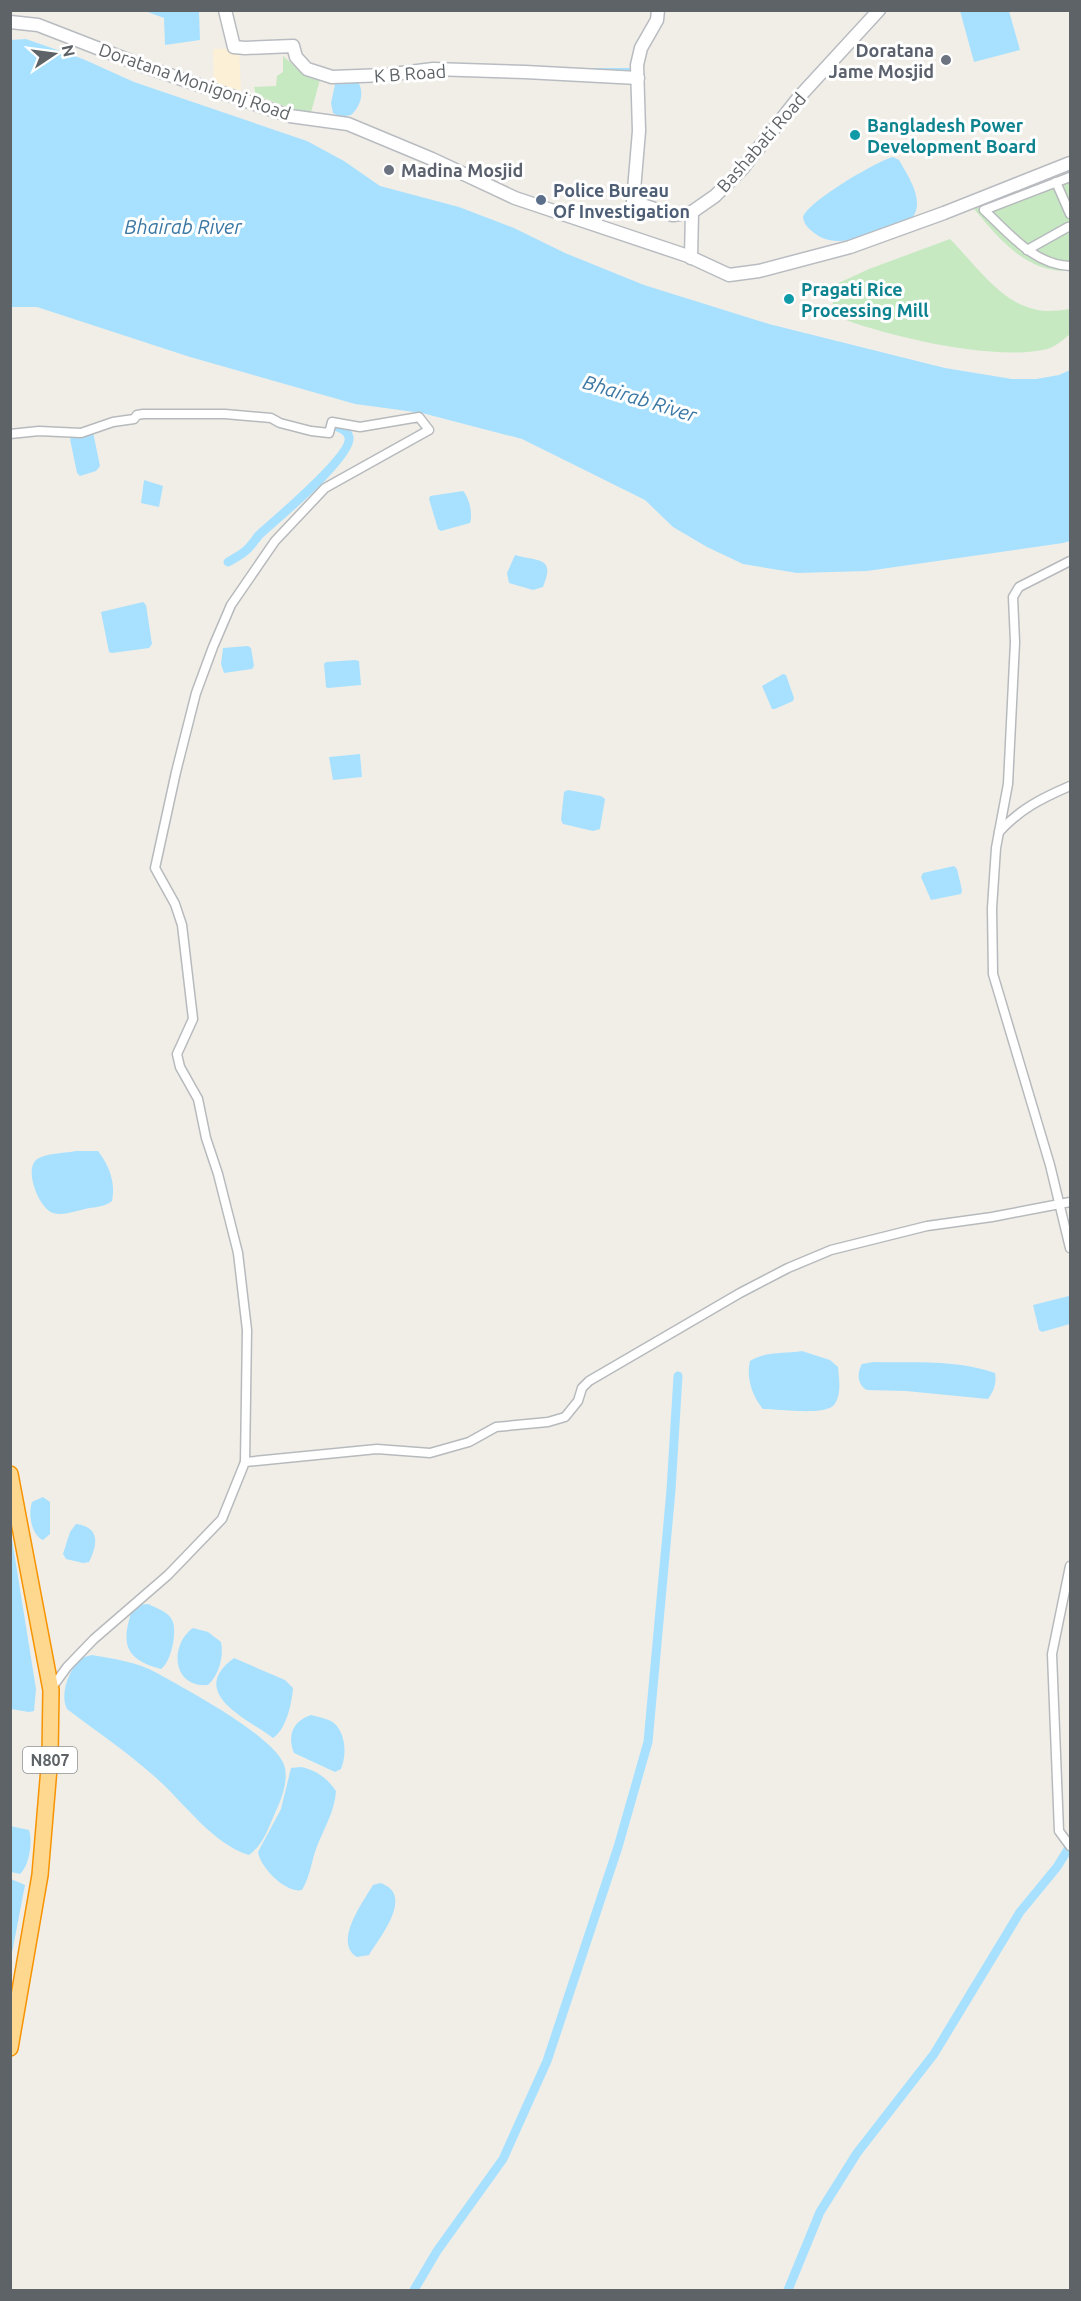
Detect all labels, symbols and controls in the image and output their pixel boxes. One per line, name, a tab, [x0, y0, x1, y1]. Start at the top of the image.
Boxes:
north arrow	[24, 24, 84, 84]
street label: Doratana Monigonj Road	[97, 39, 293, 123]
place label: Doratana Jame Mosjid	[829, 40, 934, 81]
text: N	[59, 43, 79, 58]
marker: Doratana Jame Mosjid	[939, 53, 953, 67]
street label: K B Road	[373, 61, 447, 85]
street label: Bashabati Road	[712, 88, 810, 196]
place label: Bangladesh Power Development Board	[867, 115, 1036, 156]
marker: Bangladesh Power Development Board	[848, 128, 862, 142]
place label: Madina Mosjid	[401, 160, 523, 180]
marker: Madina Mosjid	[382, 163, 396, 177]
place label: Police Bureau Of Investigation	[553, 180, 690, 221]
marker: Police Bureau Of Investigation	[534, 193, 548, 207]
water label: Bhairab River	[124, 215, 243, 238]
place label: Pragati Rice Processing Mill	[801, 279, 929, 320]
marker: Pragati Rice Processing Mill	[782, 292, 796, 306]
water label: Bhairab River	[580, 370, 701, 427]
road number: N807	[23, 1747, 77, 1773]

